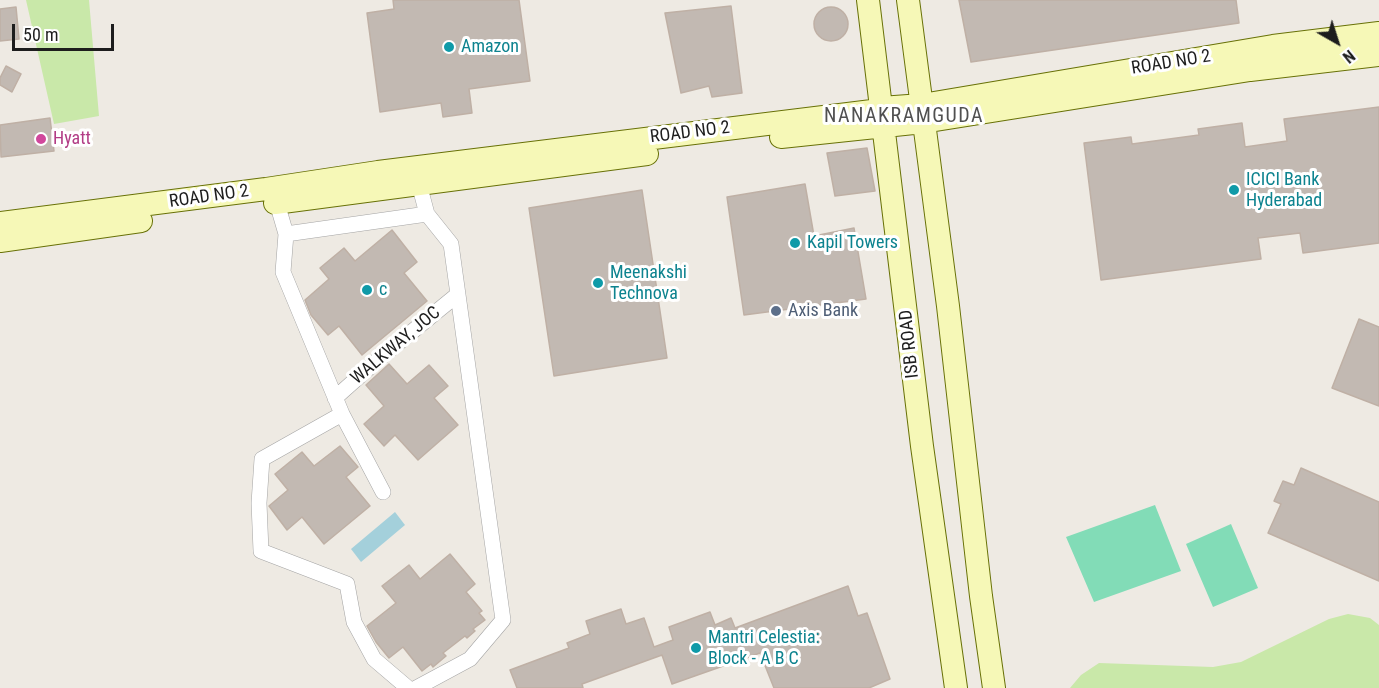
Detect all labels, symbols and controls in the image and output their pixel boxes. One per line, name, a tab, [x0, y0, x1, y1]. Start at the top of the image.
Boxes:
scale bar	[15, 12, 117, 50]
north arrow	[1307, 12, 1367, 72]
text: 50 m	[23, 24, 58, 45]
place label: Amazon	[461, 36, 519, 58]
marker: Amazon	[442, 40, 456, 54]
street label: ROAD NO 2	[1130, 46, 1212, 80]
text: N	[1339, 46, 1358, 67]
district label: NANAKRAMGUDA	[824, 105, 984, 129]
street label: ROAD NO 2	[649, 117, 731, 149]
place label: Hyatt	[53, 128, 91, 150]
marker: Hyatt	[34, 132, 48, 146]
place label: ICICI Bank Hyderabad	[1246, 169, 1322, 212]
street label: ROAD NO 2	[168, 181, 250, 213]
marker: ICICI Bank Hyderabad	[1227, 183, 1241, 197]
place label: Kapil Towers	[807, 232, 898, 254]
marker: Kapil Towers	[788, 236, 802, 250]
place label: Meenakshi Technova	[610, 262, 687, 304]
marker: Meenakshi Technova	[591, 276, 605, 290]
place label: c	[379, 279, 387, 301]
marker: c	[360, 283, 374, 297]
place label: Axis Bank	[788, 300, 858, 322]
street label: WALKWAY, JOC	[347, 302, 445, 390]
marker: Axis Bank	[769, 304, 783, 318]
street label: ISB ROAD	[896, 309, 924, 379]
place label: Mantri Celestia: Block - A B C	[708, 627, 820, 670]
marker: Mantri Celestia: Block - A B C	[689, 641, 703, 655]

